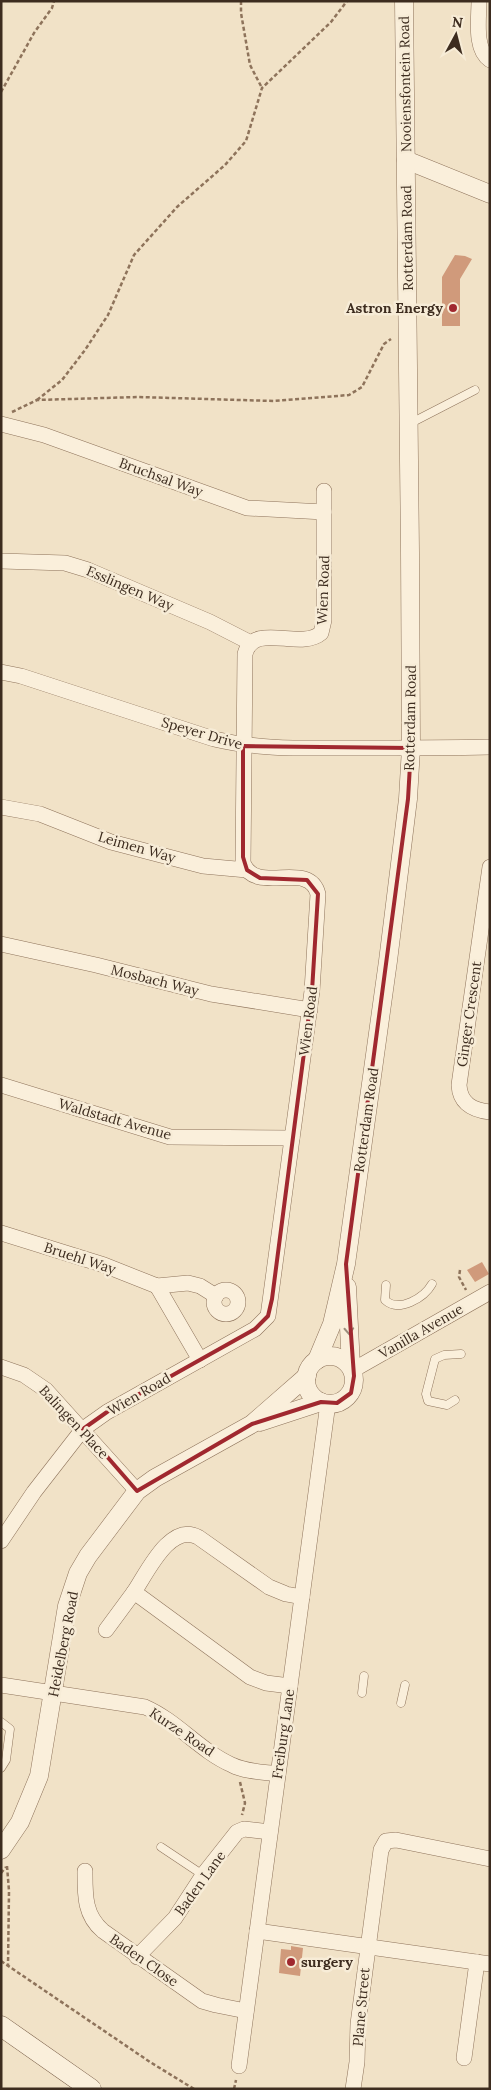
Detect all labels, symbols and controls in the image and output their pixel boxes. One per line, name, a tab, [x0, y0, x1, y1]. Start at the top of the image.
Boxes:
north arrow	[431, 10, 481, 60]
text: N	[451, 13, 464, 32]
street label: Nooiensfontein Road	[395, 16, 415, 152]
street label: Rotterdam Road	[397, 185, 417, 291]
place label: Astron Energy	[346, 299, 443, 317]
marker: Astron Energy	[447, 302, 459, 314]
street label: Bruchsal Way	[117, 454, 206, 501]
street label: Wien Road	[313, 555, 333, 625]
street label: Esslingen Way	[84, 562, 177, 615]
street label: Rotterdam Road	[400, 665, 420, 771]
street label: Speyer Drive	[159, 713, 245, 753]
street label: Leimen Way	[96, 827, 178, 867]
street label: Ginger Crescent	[453, 959, 485, 1068]
street label: Mosbach Way	[109, 960, 202, 1000]
street label: Wien Road	[295, 985, 321, 1057]
street label: Rotterdam Road	[350, 1066, 382, 1174]
street label: Waldstadt Avenue	[56, 1094, 174, 1144]
street label: Bruehl Way	[42, 1238, 119, 1278]
street label: Vanilla Avenue	[375, 1299, 467, 1363]
one-way arrow	[343, 1327, 354, 1335]
street label: Wien Road	[104, 1369, 174, 1419]
street label: Balingen Place	[35, 1381, 113, 1463]
street label: Heidelberg Road	[44, 1589, 82, 1699]
street label: Freiburg Lane	[268, 1687, 298, 1780]
street label: Kurze Road	[146, 1704, 218, 1760]
street label: Baden Lane	[170, 1847, 230, 1919]
street label: Baden Close	[106, 1930, 182, 1991]
place label: surgery	[301, 1953, 353, 1971]
marker: surgery	[285, 1956, 297, 1968]
street label: Plane Street	[349, 1966, 373, 2047]

